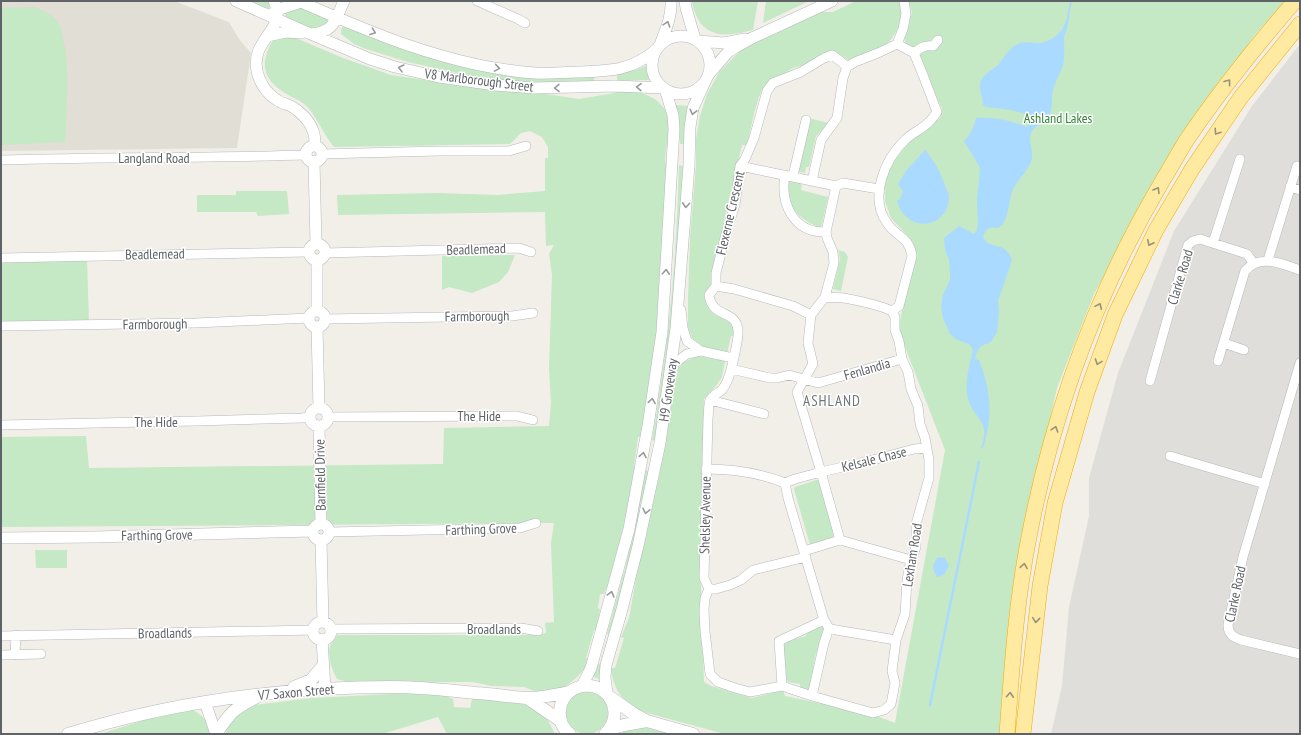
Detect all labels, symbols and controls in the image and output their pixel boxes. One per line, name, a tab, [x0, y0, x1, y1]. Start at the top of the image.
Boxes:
one-way arrow	[662, 20, 671, 27]
one-way arrow	[369, 28, 376, 36]
one-way arrow	[494, 63, 500, 72]
street label: V8 Marlborough Street	[423, 64, 535, 96]
one-way arrow	[398, 65, 405, 73]
one-way arrow	[1224, 79, 1231, 86]
one-way arrow	[636, 83, 642, 92]
one-way arrow	[554, 84, 560, 92]
one-way arrow	[689, 109, 697, 116]
park label: Ashland Lakes	[1024, 109, 1093, 127]
one-way arrow	[1214, 128, 1222, 135]
street label: Langland Road	[118, 149, 190, 167]
street label: Flexerne Crescent	[712, 169, 748, 257]
one-way arrow	[1152, 187, 1159, 194]
one-way arrow	[682, 202, 691, 208]
street label: Beadlemead	[446, 239, 506, 259]
one-way arrow	[1147, 239, 1155, 246]
street label: Beadlemead	[125, 244, 185, 264]
street label: Clarke Road	[1163, 247, 1197, 307]
one-way arrow	[662, 269, 670, 275]
one-way arrow	[1094, 303, 1102, 311]
street label: Farmborough	[445, 306, 509, 326]
street label: Farmborough	[123, 314, 187, 334]
street label: Fenlandia	[842, 354, 892, 384]
street label: H9 Groveway	[655, 357, 681, 423]
one-way arrow	[1094, 358, 1102, 365]
district label: ASHLAND	[803, 391, 861, 410]
one-way arrow	[647, 398, 656, 404]
street label: The Hide	[457, 407, 501, 425]
street label: The Hide	[134, 413, 178, 431]
one-way arrow	[1050, 425, 1059, 432]
street label: Barnfield Drive	[310, 439, 330, 511]
street label: Kelsale Chase	[840, 442, 909, 476]
one-way arrow	[638, 451, 646, 458]
street label: Shelsley Avenue	[695, 476, 715, 554]
one-way arrow	[642, 507, 650, 514]
street label: Farthing Grove	[445, 519, 517, 539]
street label: Lexham Road	[898, 522, 926, 588]
street label: Farthing Grove	[121, 525, 193, 545]
one-way arrow	[1019, 563, 1028, 569]
street label: Clarke Road	[1220, 564, 1250, 624]
one-way arrow	[606, 591, 615, 598]
one-way arrow	[1032, 617, 1041, 623]
street label: Broadlands	[467, 620, 521, 638]
street label: Broadlands	[138, 624, 192, 642]
street label: V7 Saxon Street	[256, 680, 335, 704]
one-way arrow	[1006, 692, 1015, 698]

